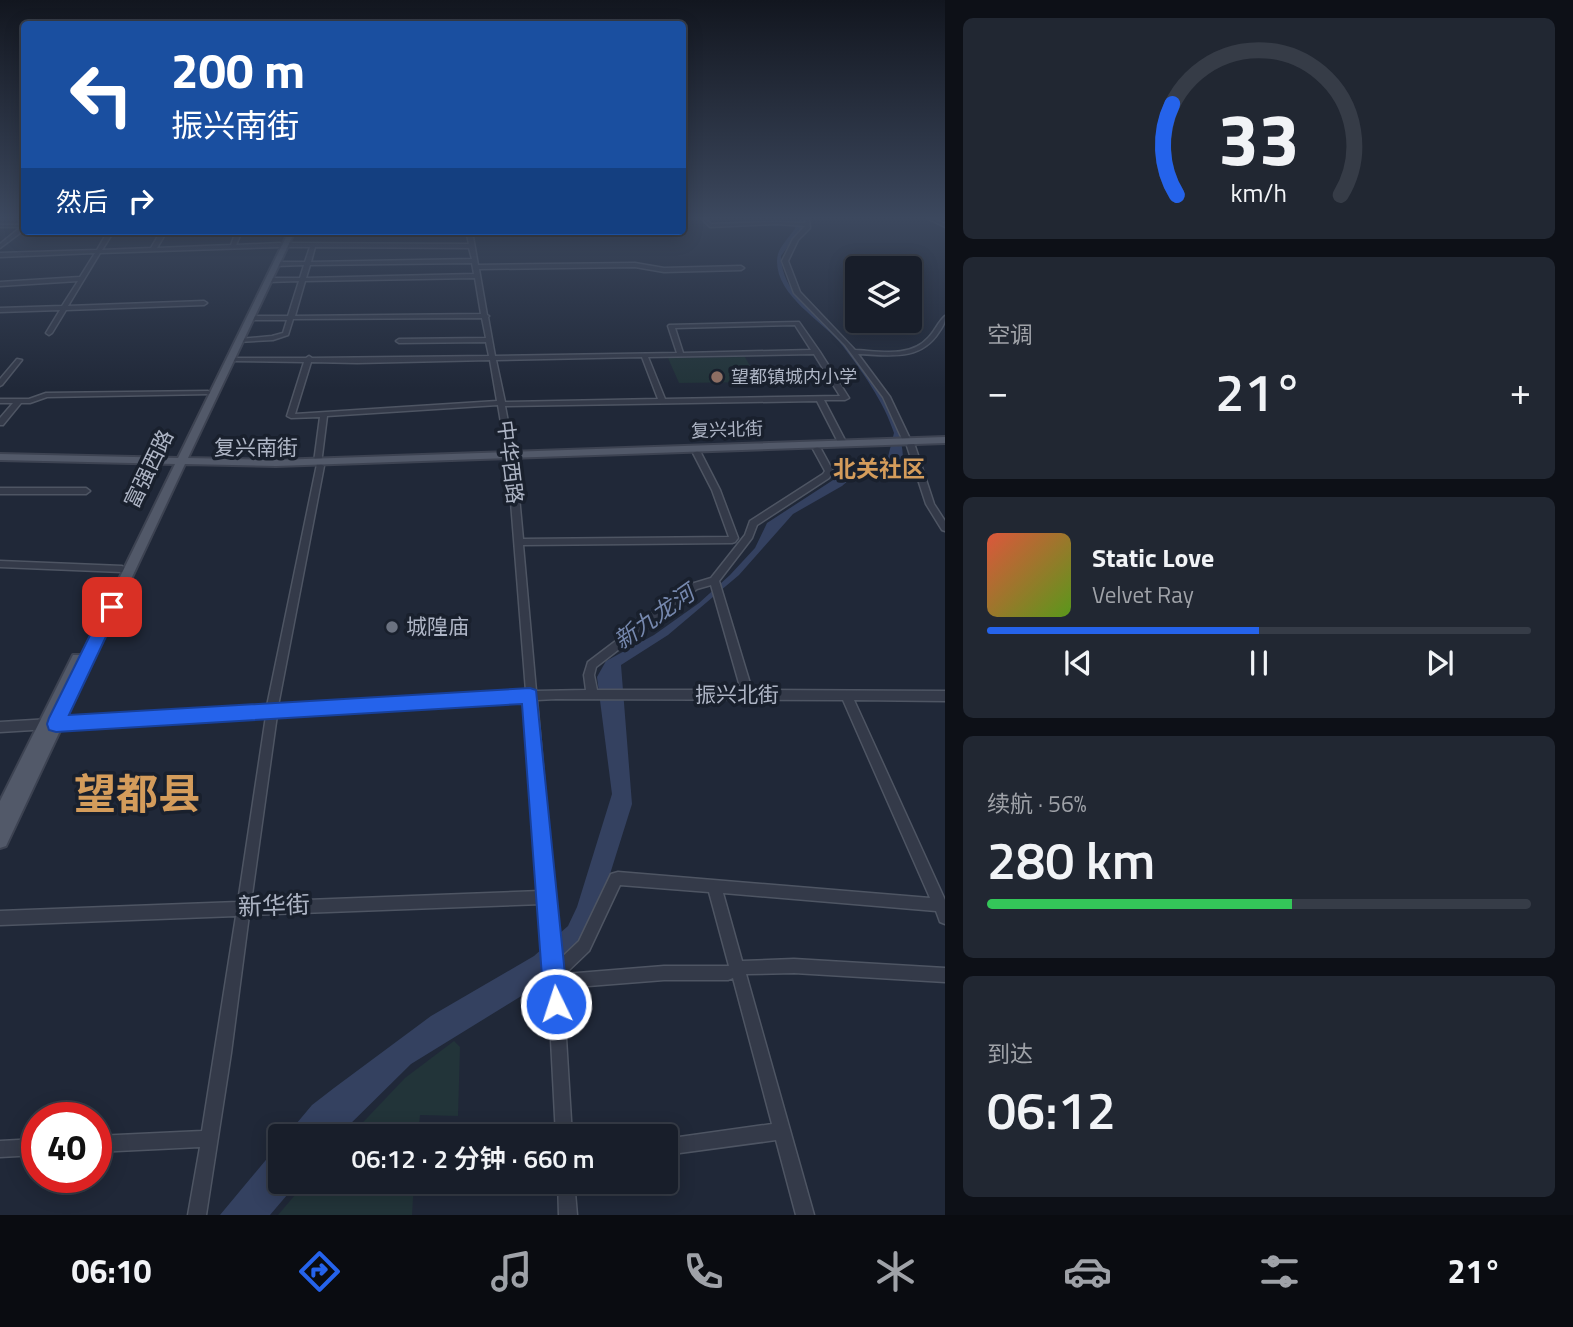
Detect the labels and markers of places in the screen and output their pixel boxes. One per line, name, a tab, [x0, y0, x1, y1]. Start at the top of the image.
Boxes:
place label: 望都镇城内小学	[731, 363, 857, 390]
marker: 望都镇城内小学	[709, 369, 725, 385]
pin	[82, 577, 142, 637]
place label: 城隍庙	[406, 610, 469, 642]
marker: 城隍庙	[384, 619, 400, 635]

